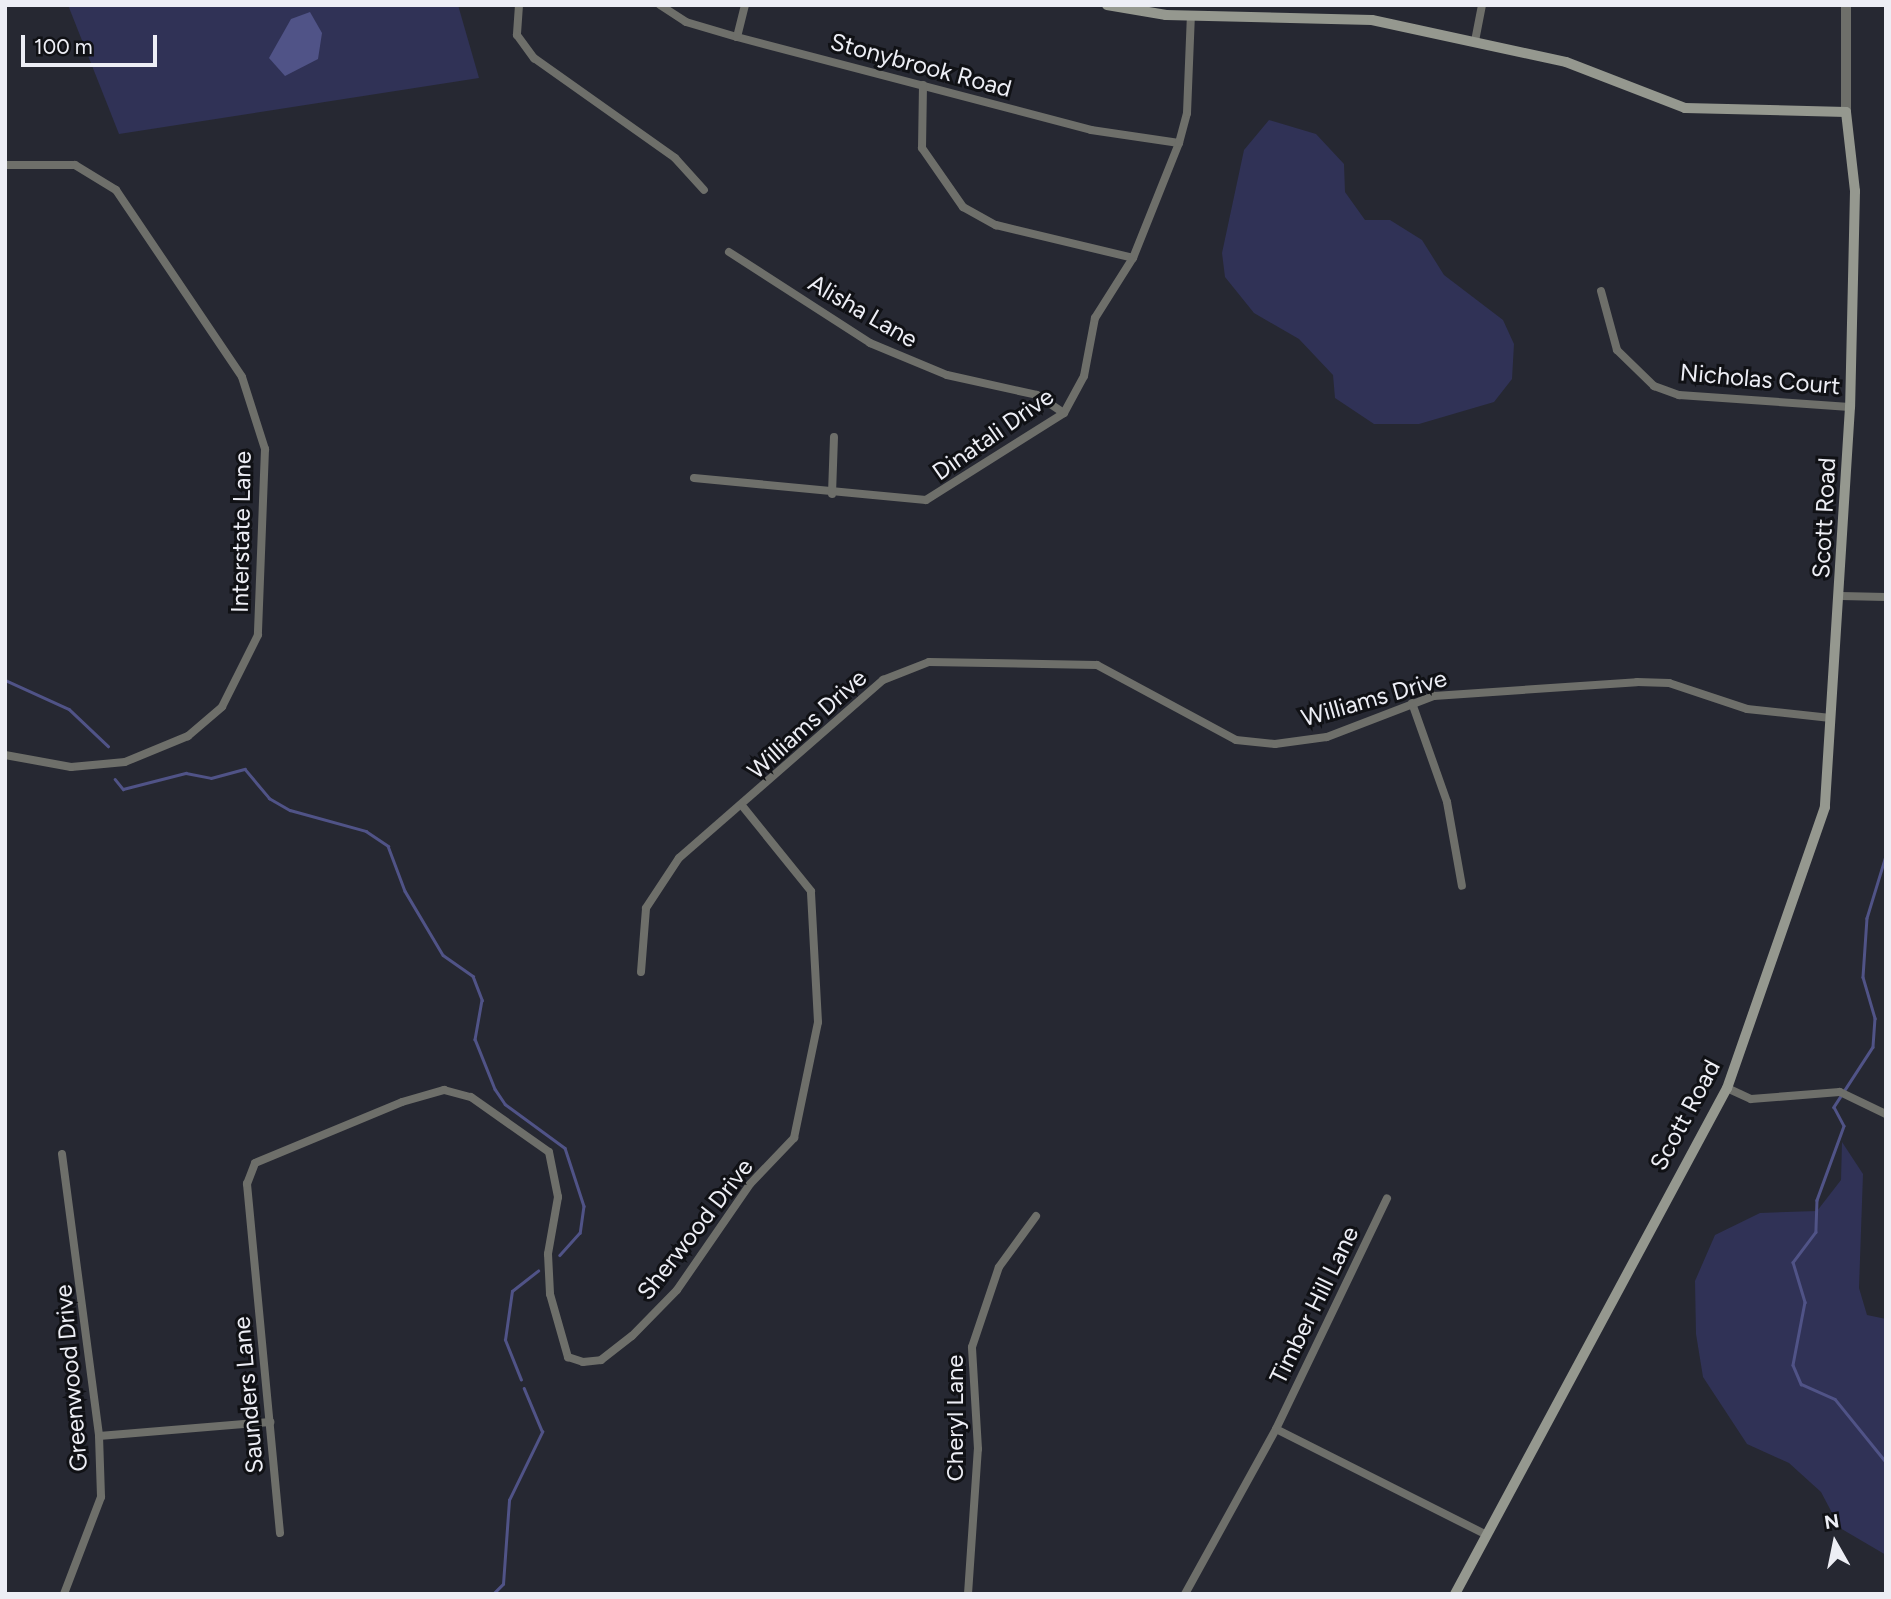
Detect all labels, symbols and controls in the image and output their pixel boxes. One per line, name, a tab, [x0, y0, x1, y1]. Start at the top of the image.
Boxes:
scale bar	[24, 21, 161, 65]
street label: Stonybrook Road	[827, 27, 1015, 103]
text: 100 m	[34, 34, 93, 59]
street label: Alisha Lane	[803, 268, 923, 354]
street label: Nicholas Court	[1679, 358, 1841, 400]
street label: Dinatali Drive	[927, 382, 1059, 486]
street label: Interstate Lane	[225, 451, 257, 613]
street label: Scott Road	[1806, 457, 1842, 579]
street label: Williams Drive	[742, 663, 872, 785]
street label: Williams Drive	[1298, 663, 1450, 733]
street label: Scott Road	[1644, 1055, 1726, 1175]
street label: Sherwood Drive	[631, 1153, 759, 1305]
street label: Timber Hill Lane	[1263, 1222, 1365, 1388]
street label: Greenwood Drive	[48, 1283, 94, 1473]
street label: Saunders Lane	[227, 1315, 269, 1475]
street label: Cheryl Lane	[941, 1355, 969, 1481]
north arrow	[1800, 1508, 1870, 1578]
text: N	[1823, 1509, 1841, 1534]

